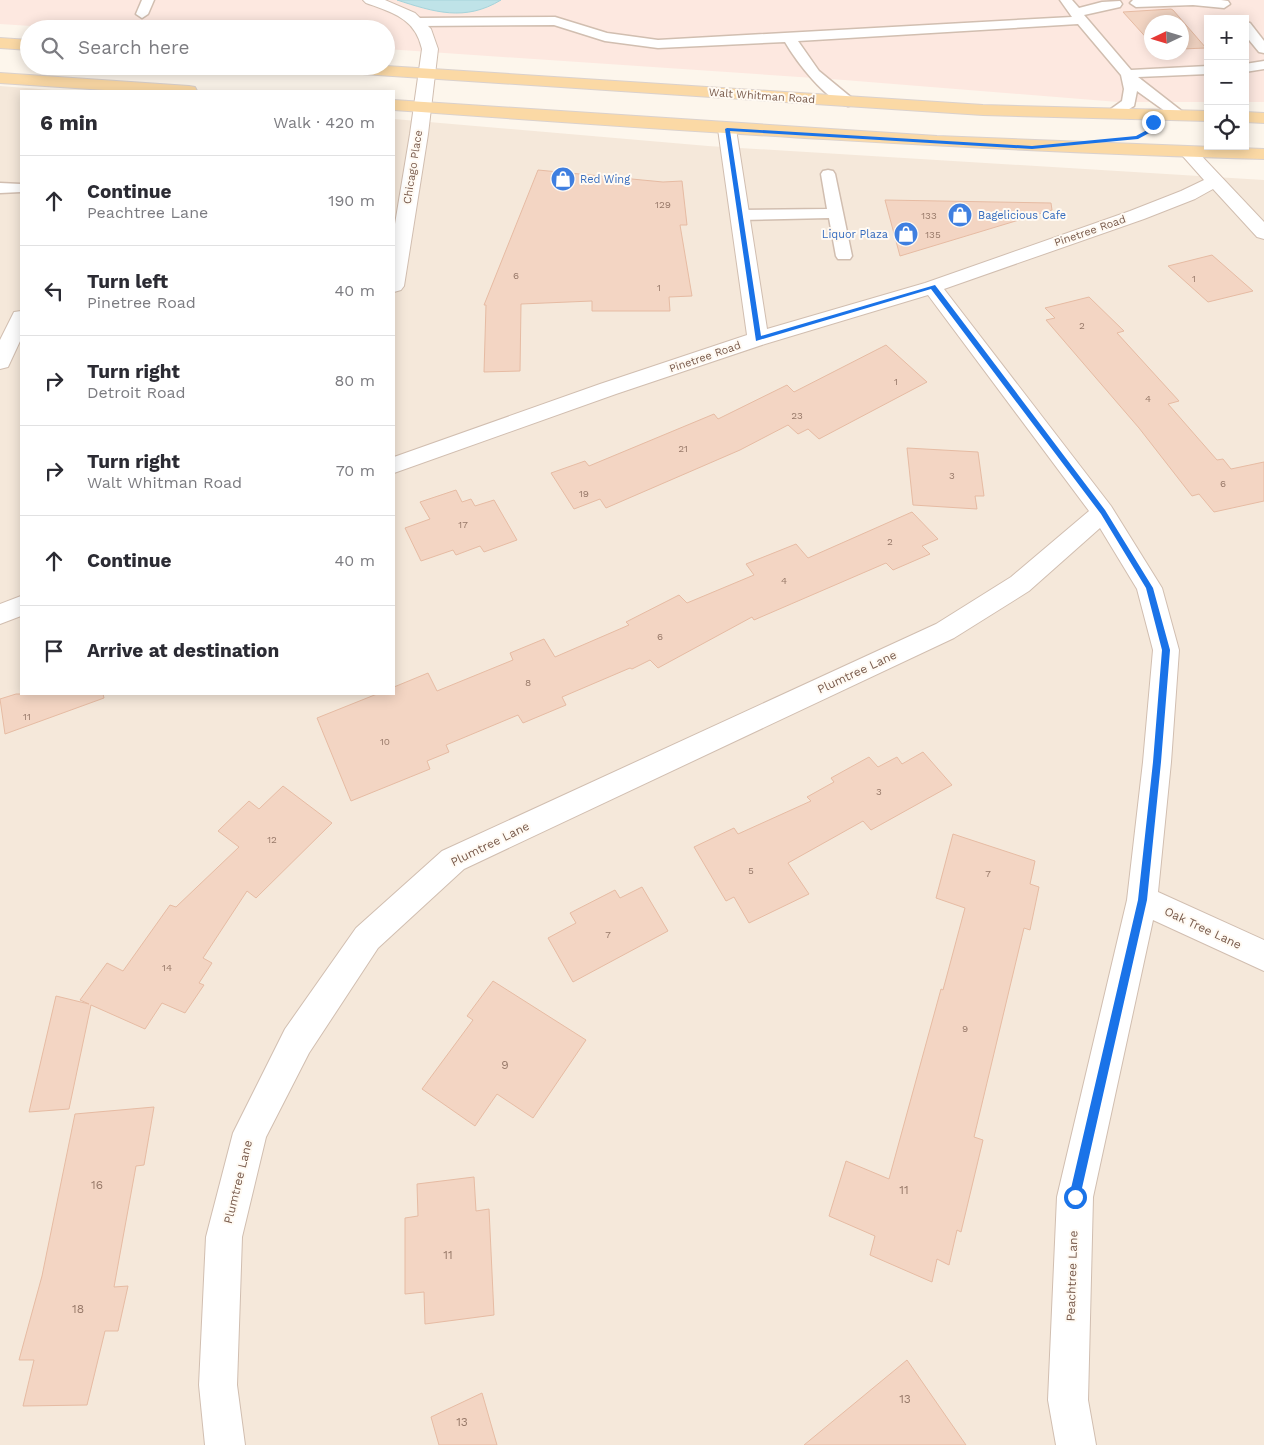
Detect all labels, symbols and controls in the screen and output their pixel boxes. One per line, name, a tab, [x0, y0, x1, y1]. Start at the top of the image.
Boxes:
north arrow	[1144, 15, 1189, 60]
map controls	[1204, 15, 1249, 150]
button: +	[1204, 15, 1249, 60]
search box	[20, 20, 395, 75]
icon: search	[38, 34, 66, 62]
text: Search here	[78, 36, 189, 59]
button: −	[1204, 60, 1249, 105]
street label: Walt Whitman Road	[708, 86, 816, 106]
button: locate	[1204, 105, 1249, 150]
text: 6 min	[40, 110, 98, 135]
route end	[1142, 111, 1165, 134]
text: Walk · 420 m	[273, 113, 375, 132]
street label: Chicago Place	[401, 129, 425, 205]
shop icon: Red Wing	[550, 166, 576, 192]
place label: Red Wing	[580, 173, 630, 186]
text: Continue	[87, 180, 171, 203]
icon: ahead	[40, 187, 68, 215]
text: 190 m	[328, 191, 375, 210]
house number: 129	[655, 199, 671, 210]
shop icon: Bagelicious Cafe	[947, 202, 973, 228]
text: Peachtree Lane	[87, 203, 208, 222]
place label: Bagelicious Cafe	[978, 209, 1066, 222]
house number: 133	[921, 210, 937, 221]
street label: Pinetree Road	[1053, 213, 1127, 249]
shop icon: Liquor Plaza	[893, 221, 919, 247]
place label: Liquor Plaza	[822, 228, 888, 241]
house number: 135	[925, 229, 941, 240]
text: Turn left	[87, 270, 168, 293]
house number: 6	[513, 270, 519, 281]
house number: 1	[1192, 273, 1196, 284]
icon: left	[40, 277, 68, 305]
text: 40 m	[335, 281, 375, 300]
house number: 1	[657, 282, 661, 293]
text: Pinetree Road	[87, 293, 196, 312]
house number: 2	[1079, 320, 1085, 331]
street label: Pinetree Road	[668, 339, 742, 375]
text: Turn right	[87, 360, 180, 383]
icon: right	[40, 367, 68, 395]
text: 80 m	[334, 371, 375, 390]
house number: 1	[894, 376, 898, 387]
text: Detroit Road	[87, 383, 186, 402]
house number: 4	[1145, 393, 1151, 404]
house number: 23	[791, 410, 803, 421]
house number: 21	[678, 443, 688, 454]
text: Turn right	[87, 450, 180, 473]
icon: right	[40, 457, 68, 485]
text: 70 m	[336, 461, 375, 480]
house number: 3	[949, 470, 955, 481]
text: Walt Whitman Road	[87, 473, 242, 492]
house number: 6	[1220, 478, 1226, 489]
house number: 19	[579, 488, 589, 499]
house number: 17	[458, 519, 468, 530]
house number: 2	[887, 536, 893, 547]
icon: ahead	[40, 547, 68, 575]
text: Continue	[87, 549, 171, 572]
text: 40 m	[335, 551, 375, 570]
house number: 4	[781, 575, 787, 586]
house number: 6	[657, 631, 663, 642]
icon: arrive	[40, 637, 68, 665]
text: Arrive at destination	[87, 639, 279, 662]
street label: Plumtree Lane	[815, 648, 899, 696]
house number: 8	[525, 677, 531, 688]
house number: 11	[23, 711, 31, 722]
house number: 10	[380, 736, 390, 747]
house number: 3	[876, 786, 882, 797]
street label: Plumtree Lane	[448, 819, 532, 869]
house number: 12	[267, 834, 277, 845]
house number: 5	[748, 865, 754, 876]
house number: 7	[985, 868, 991, 879]
street label: Oak Tree Lane	[1162, 904, 1244, 952]
house number: 7	[605, 929, 611, 940]
house number: 14	[162, 962, 172, 973]
house number: 9	[962, 1023, 968, 1034]
house number: 9	[501, 1058, 509, 1072]
street label: Plumtree Lane	[221, 1139, 255, 1225]
house number: 16	[91, 1178, 103, 1192]
house number: 11	[899, 1183, 909, 1197]
route start	[1064, 1186, 1087, 1209]
street label: Peachtree Lane	[1063, 1230, 1081, 1322]
house number: 11	[443, 1248, 453, 1262]
house number: 18	[72, 1302, 84, 1316]
house number: 13	[899, 1392, 911, 1406]
house number: 13	[456, 1415, 468, 1429]

